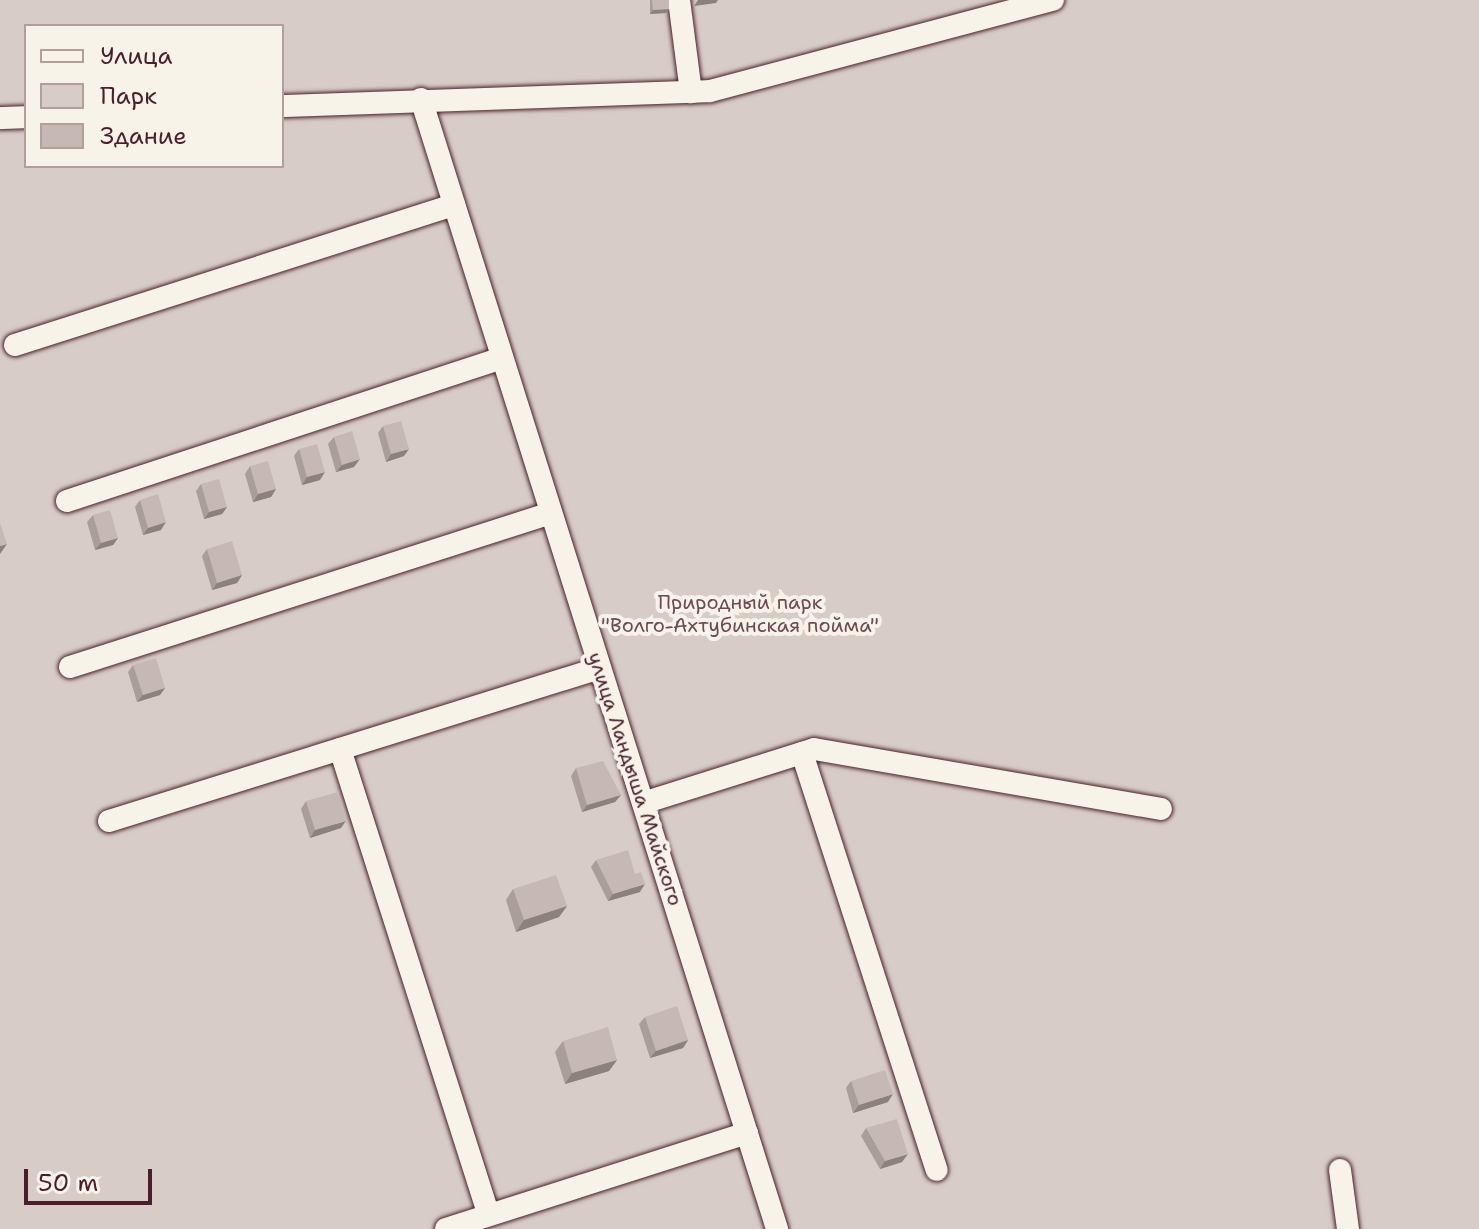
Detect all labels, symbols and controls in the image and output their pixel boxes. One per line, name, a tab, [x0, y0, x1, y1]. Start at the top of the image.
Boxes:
legend	[24, 24, 284, 168]
text: Улица	[100, 40, 173, 72]
text: Парк	[100, 80, 157, 112]
text: Здание	[100, 120, 187, 152]
park label: Природный парк "Волго-Ахтубинская пойма"	[601, 591, 879, 638]
street label: улица Ландыша Майского	[583, 649, 687, 909]
scale bar	[28, 1153, 156, 1203]
text: 50 m	[38, 1167, 98, 1199]

